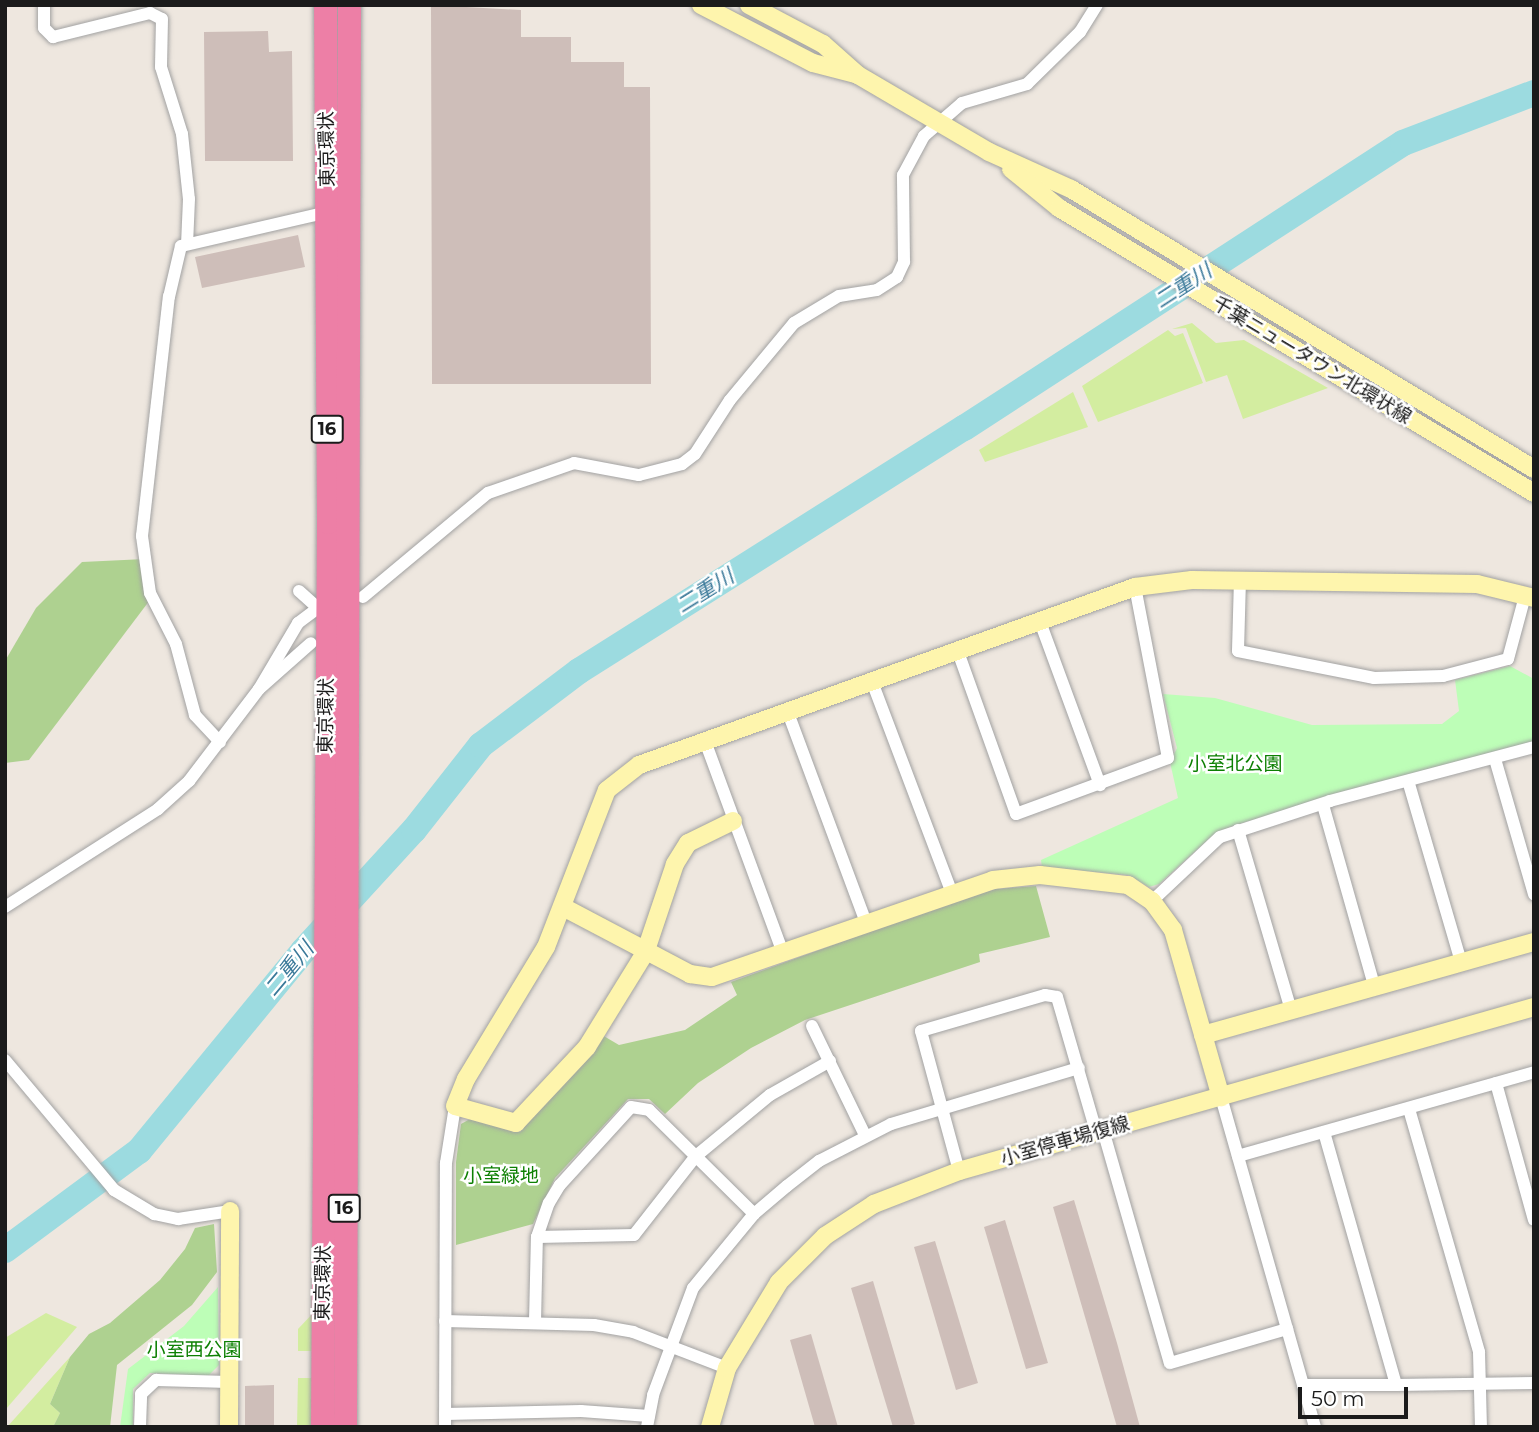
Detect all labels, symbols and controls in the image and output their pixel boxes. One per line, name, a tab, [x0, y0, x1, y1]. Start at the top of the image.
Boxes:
street label: 東京環状	[315, 111, 339, 187]
water label: 二重川	[1150, 258, 1216, 314]
street label: 千葉ニュータウン北環状線	[1208, 292, 1416, 428]
road number: 16	[310, 414, 344, 444]
water label: 二重川	[672, 564, 738, 618]
street label: 東京環状	[314, 678, 338, 754]
park label: 小室北公園	[1188, 753, 1282, 775]
water label: 二重川	[259, 937, 319, 1001]
street label: 小室停車場復線	[998, 1112, 1132, 1170]
park label: 小室緑地	[463, 1165, 539, 1187]
road number: 16	[326, 1194, 362, 1223]
street label: 東京環状	[311, 1245, 335, 1321]
park label: 小室西公園	[147, 1339, 241, 1361]
scale bar	[1301, 1372, 1411, 1416]
text: 50 m	[1311, 1386, 1365, 1411]

